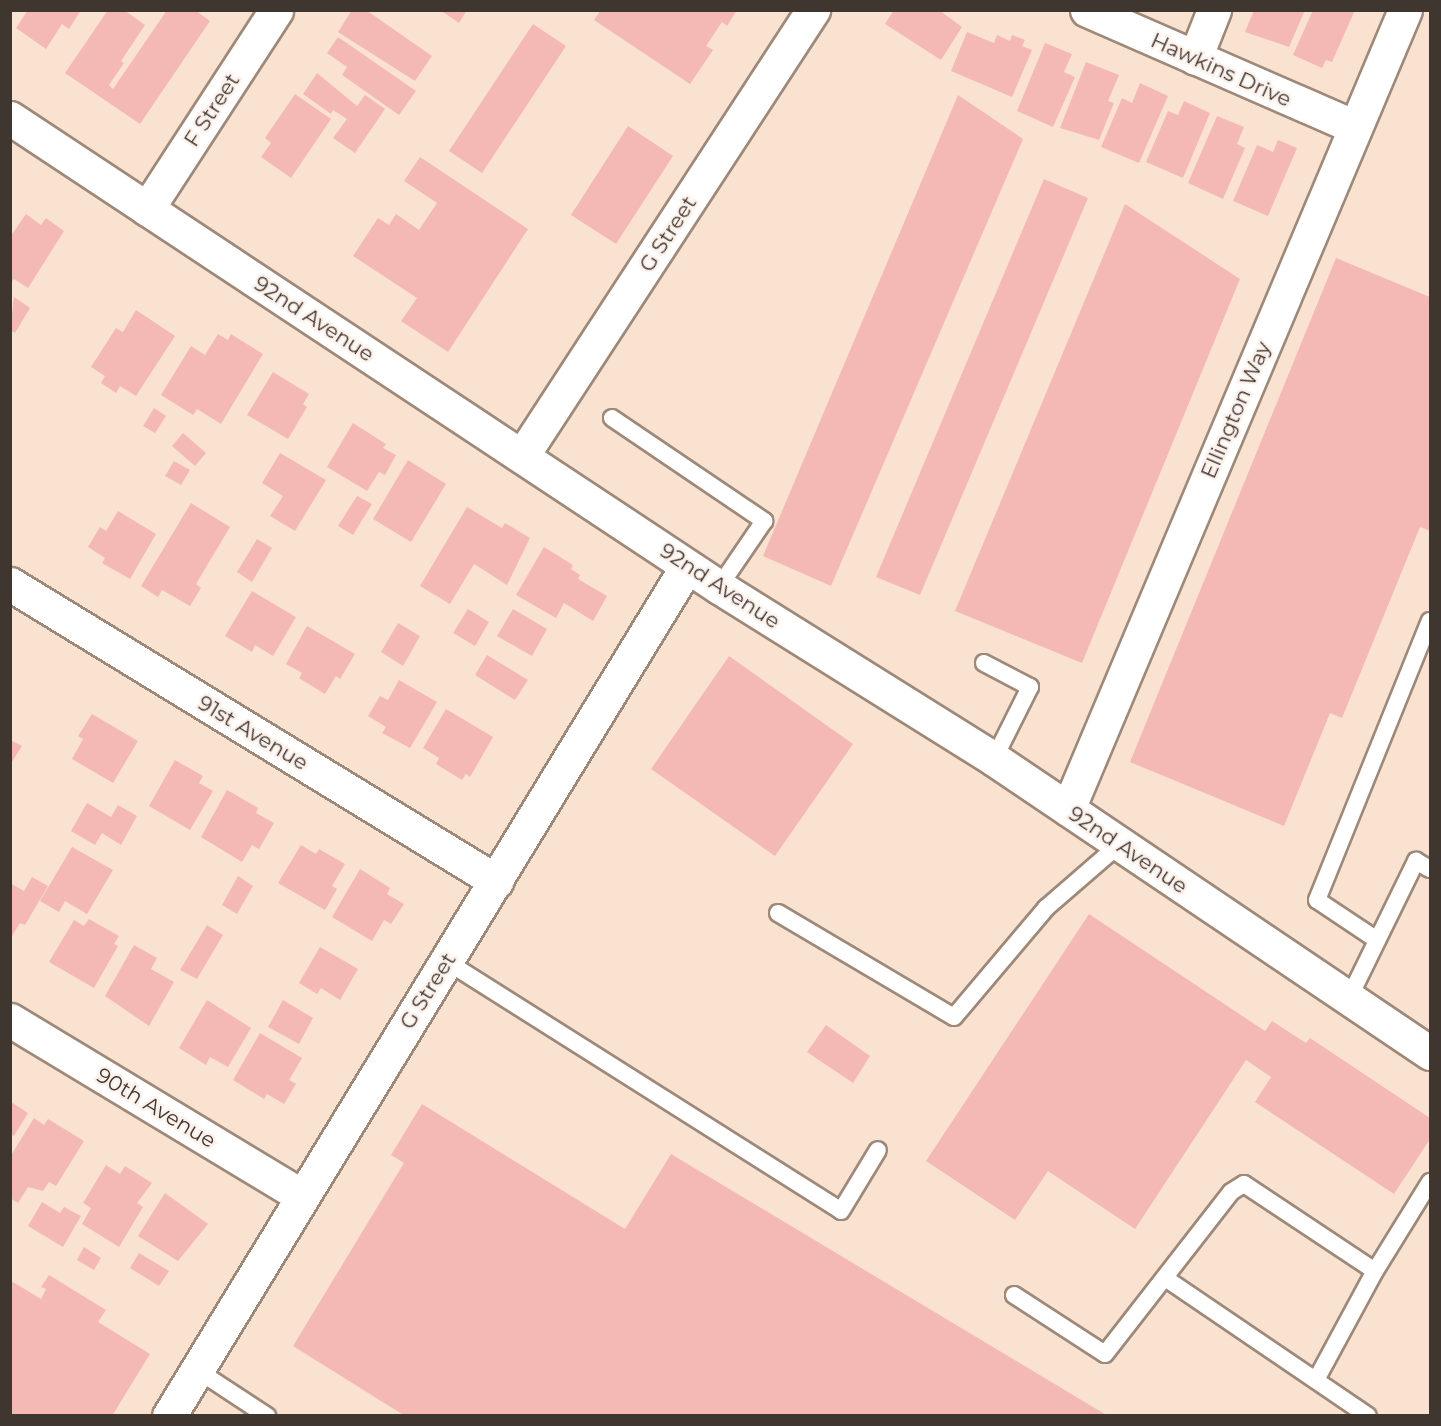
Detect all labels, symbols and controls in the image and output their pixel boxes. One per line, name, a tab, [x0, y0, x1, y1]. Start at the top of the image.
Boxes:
street label: Hawkins Drive	[1147, 28, 1295, 112]
street label: F Street	[179, 69, 245, 151]
street label: G Street	[634, 191, 702, 277]
street label: 92nd Avenue	[249, 271, 379, 367]
street label: Ellington Way	[1196, 338, 1276, 482]
street label: 92nd Avenue	[655, 538, 785, 634]
street label: 91st Avenue	[193, 690, 313, 776]
street label: 92nd Avenue	[1064, 801, 1192, 899]
street label: G Street	[395, 948, 461, 1034]
street label: 90th Avenue	[92, 1063, 220, 1153]

